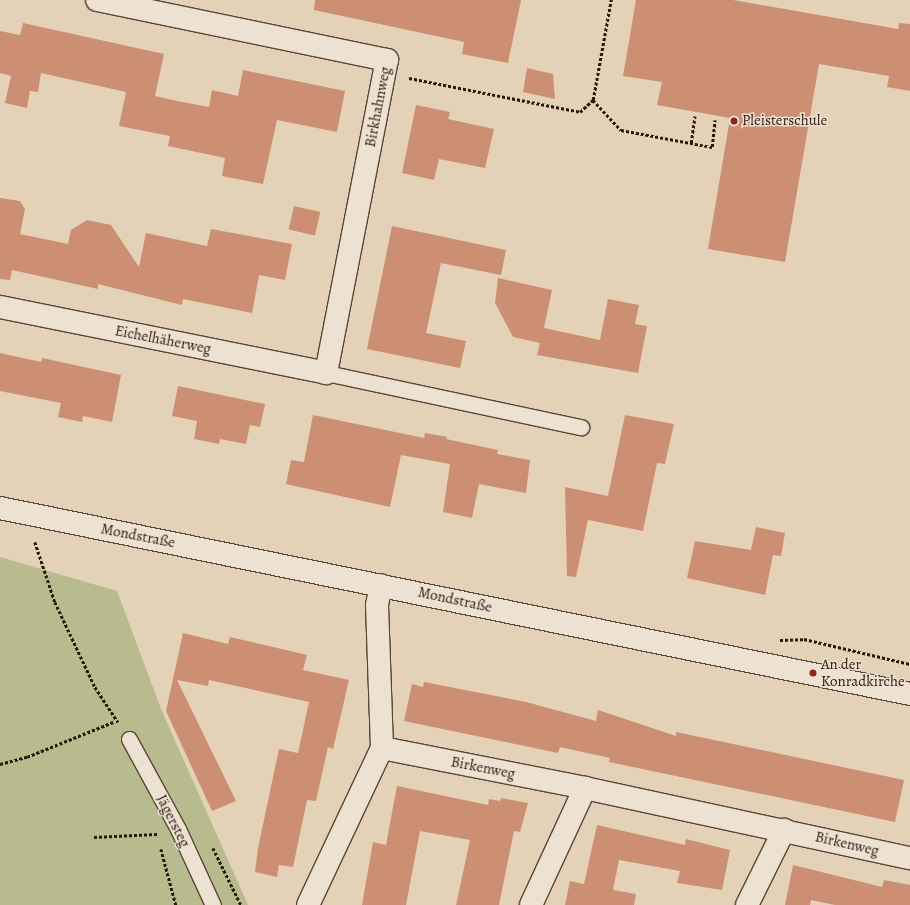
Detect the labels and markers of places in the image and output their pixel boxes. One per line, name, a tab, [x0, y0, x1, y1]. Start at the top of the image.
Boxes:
place label: Pleisterschule	[742, 112, 827, 130]
marker: Pleisterschule	[729, 116, 739, 126]
place label: An der Konradkirche	[821, 655, 905, 690]
marker: An der Konradkirche	[808, 668, 818, 678]

